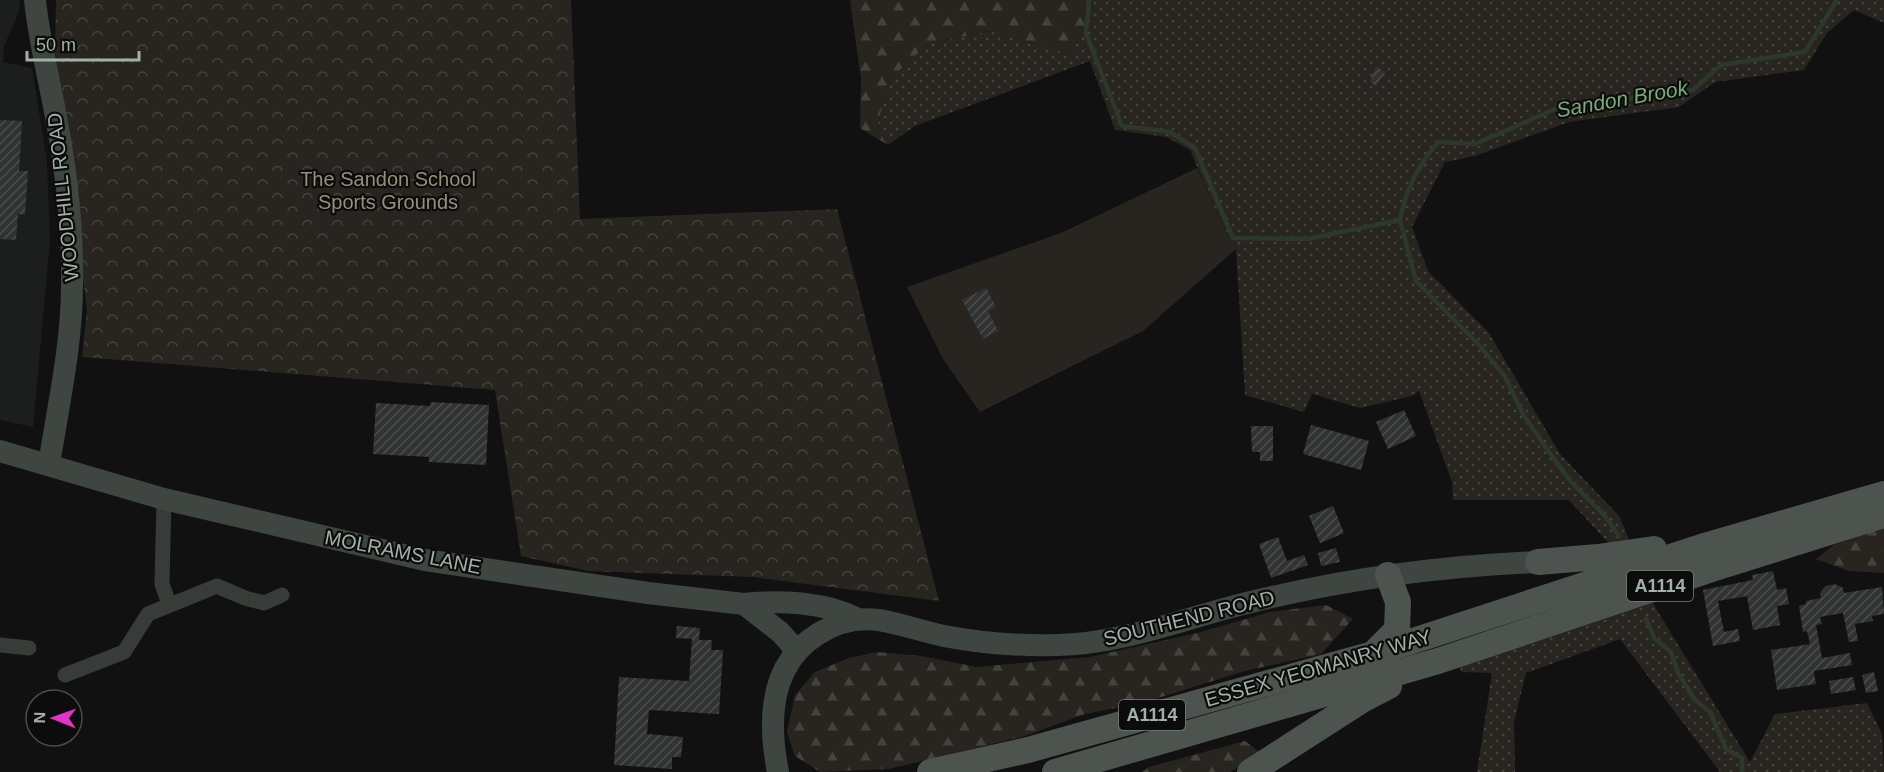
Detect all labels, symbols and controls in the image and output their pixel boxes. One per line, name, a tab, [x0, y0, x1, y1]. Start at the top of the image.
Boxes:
scale bar	[27, 24, 140, 62]
text: 50 m	[36, 35, 76, 55]
water label: Sandon Brook	[1554, 75, 1691, 121]
street label: WOODHILL ROAD	[43, 112, 83, 282]
park label: The Sandon School Sports Grounds	[300, 168, 476, 213]
street label: MOLRAMS LANE	[323, 526, 483, 578]
road number: A1114	[1627, 571, 1693, 601]
street label: SOUTHEND ROAD	[1101, 586, 1277, 650]
street label: ESSEX YEOMANRY WAY	[1202, 625, 1434, 711]
north arrow	[24, 688, 84, 748]
road number: A1114	[1119, 700, 1185, 730]
text: N	[31, 712, 48, 724]

